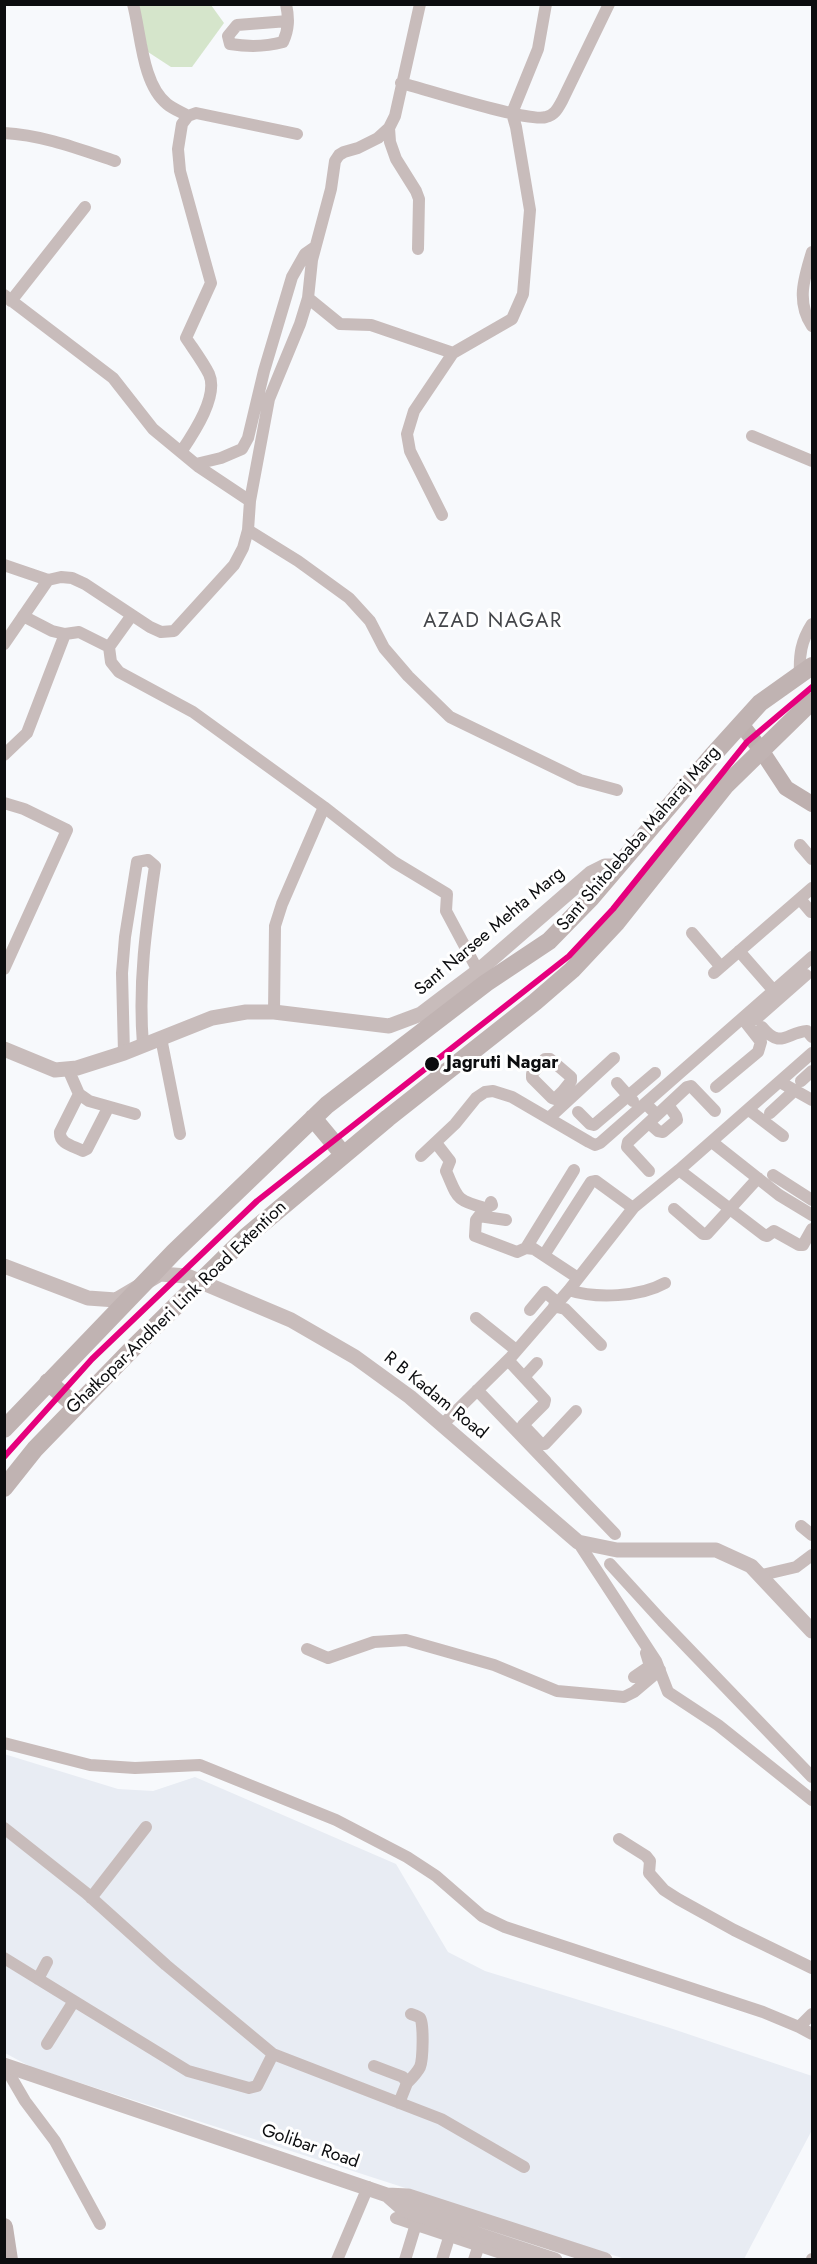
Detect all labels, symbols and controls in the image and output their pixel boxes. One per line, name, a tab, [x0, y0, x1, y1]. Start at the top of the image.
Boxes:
district label: AZAD NAGAR	[423, 610, 563, 634]
street label: Sant Shitolebaba Maharaj Marg	[553, 742, 725, 936]
street label: Sant Narsee Mehta Marg	[411, 863, 569, 1001]
place label: Jagruti Nagar	[446, 1053, 559, 1075]
marker: Jagruti Nagar	[423, 1055, 441, 1073]
street label: Ghatkopar-Andheri Link Road Extention	[62, 1197, 292, 1419]
street label: R B Kadam Road	[379, 1348, 491, 1444]
street label: Golibar Road	[258, 2120, 362, 2174]

